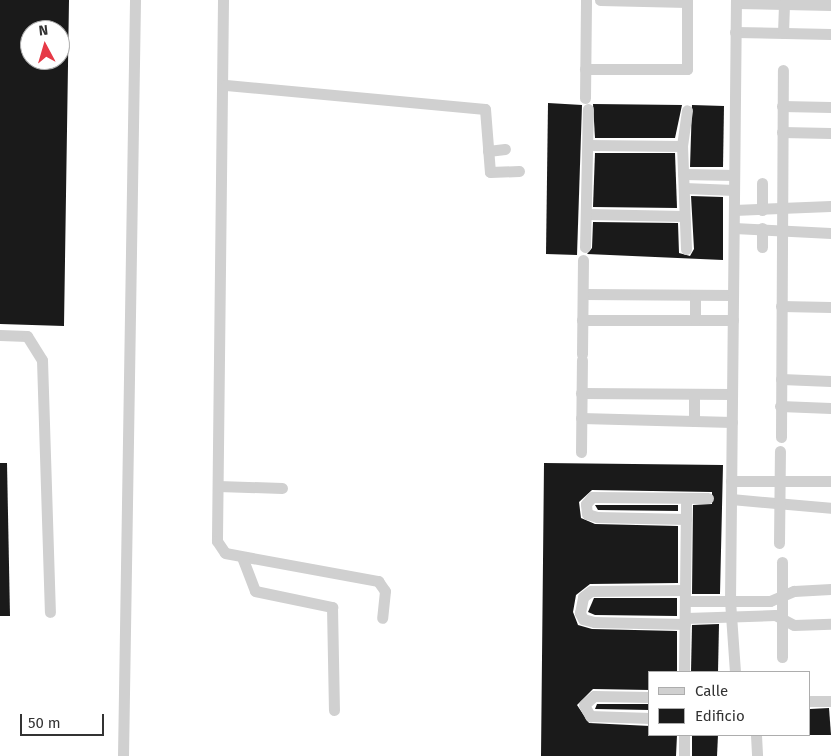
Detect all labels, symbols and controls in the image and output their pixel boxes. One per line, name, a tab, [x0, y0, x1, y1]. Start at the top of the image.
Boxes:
north arrow	[20, 20, 70, 70]
text: N	[38, 22, 49, 40]
legend	[648, 671, 811, 736]
text: Calle	[695, 682, 728, 700]
scale bar	[22, 704, 106, 736]
text: Edificio	[695, 707, 745, 725]
text: 50 m	[28, 714, 61, 732]

